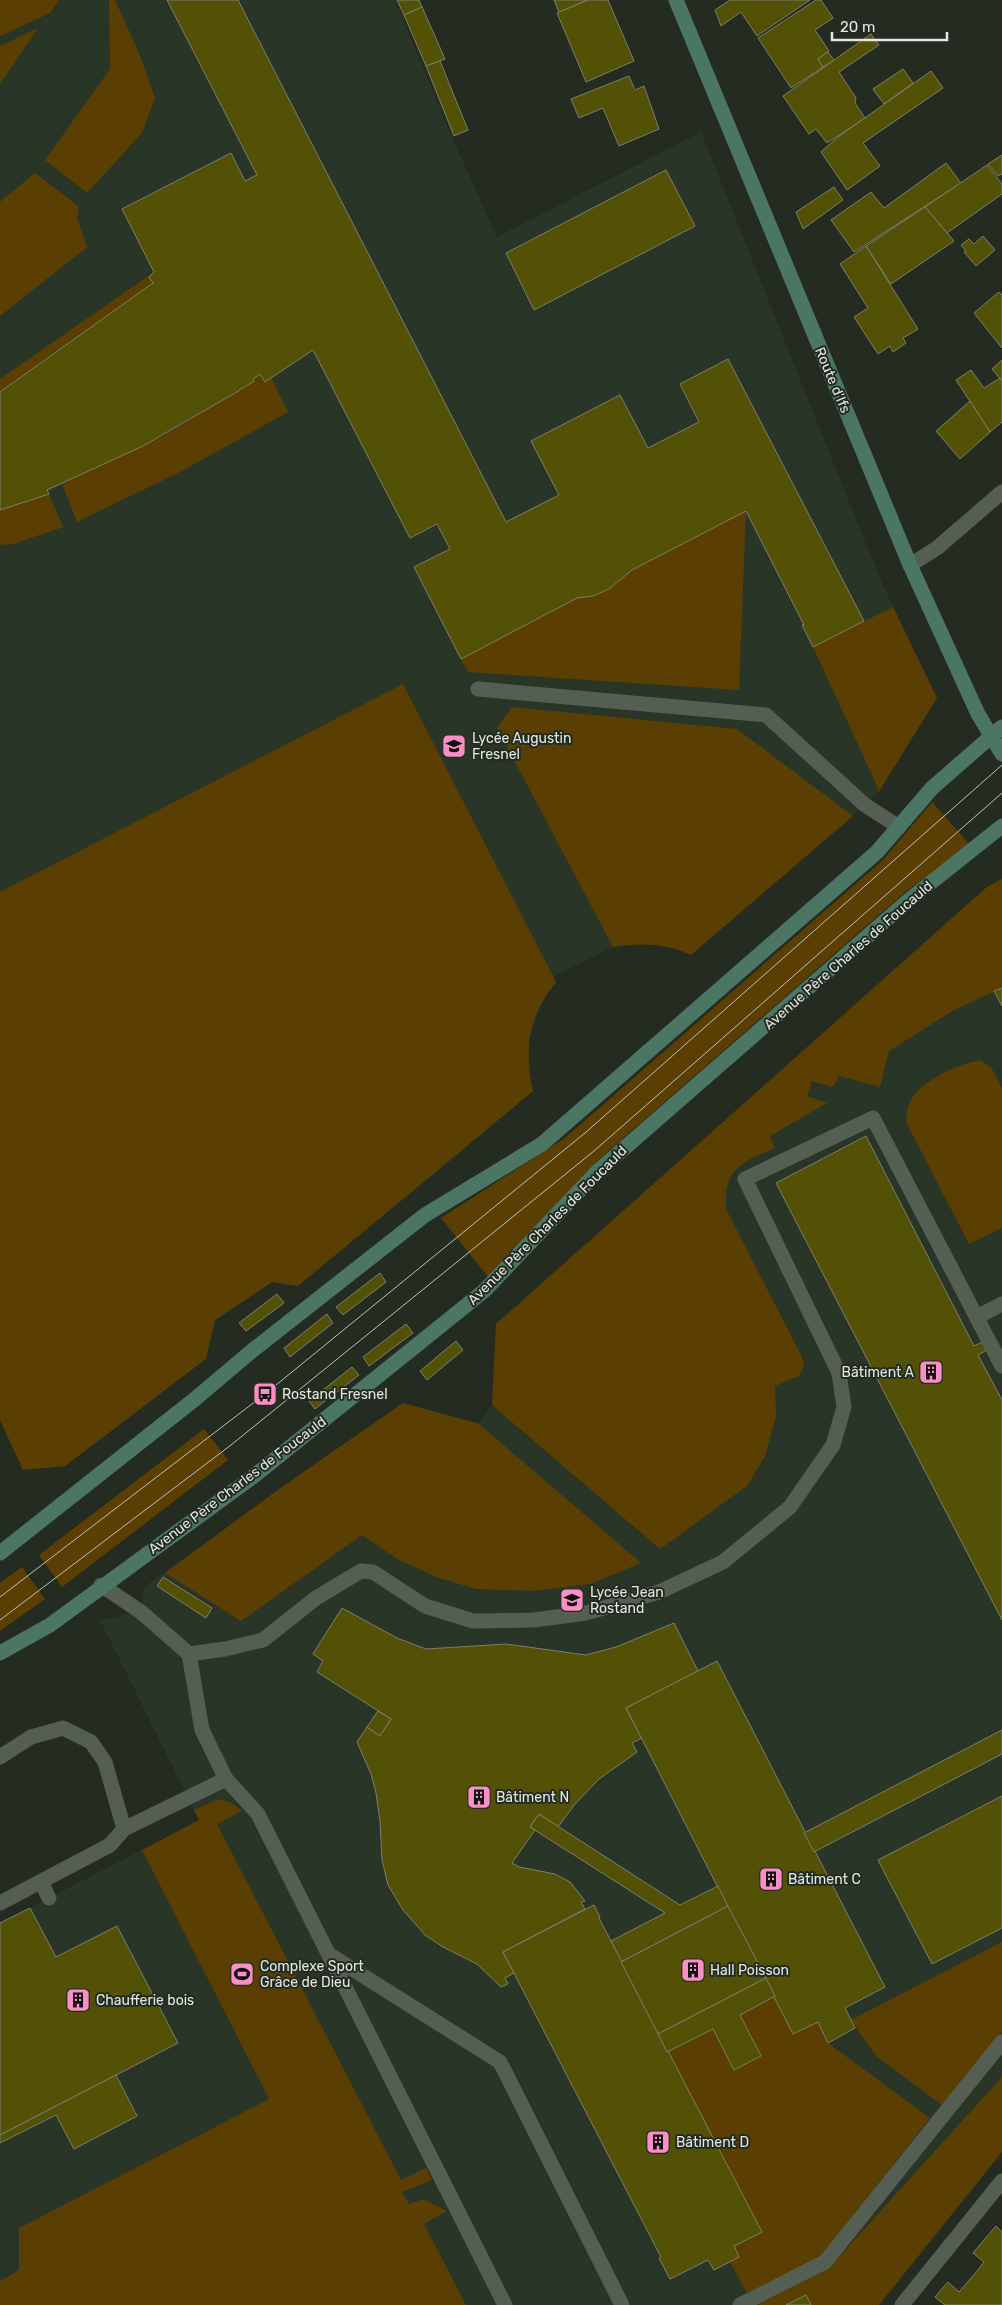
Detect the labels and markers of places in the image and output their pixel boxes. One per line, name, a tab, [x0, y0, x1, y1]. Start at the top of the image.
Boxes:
place label: Lycée Augustin Fresnel	[472, 730, 571, 763]
school or university icon: Lycée Augustin Fresnel	[441, 733, 467, 759]
building icon: Bâtiment A	[918, 1359, 944, 1385]
place label: Bâtiment A	[842, 1364, 915, 1381]
bus stop icon: Rostand Fresnel	[252, 1381, 278, 1407]
place label: Rostand Fresnel	[282, 1386, 388, 1403]
place label: Lycée Jean Rostand	[590, 1584, 664, 1617]
school or university icon: Lycée Jean Rostand	[559, 1587, 585, 1613]
building icon: Bâtiment N	[466, 1784, 492, 1810]
place label: Bâtiment N	[496, 1789, 569, 1806]
building icon: Bâtiment C	[758, 1866, 784, 1892]
place label: Bâtiment C	[788, 1871, 861, 1888]
building icon: Hall Poisson	[680, 1957, 706, 1983]
place label: Complexe Sport Grâce de Dieu	[260, 1958, 364, 1991]
sports icon: Complexe Sport Grâce de Dieu	[229, 1961, 255, 1987]
place label: Hall Poisson	[710, 1962, 789, 1979]
building icon: Chaufferie bois	[65, 1987, 91, 2013]
place label: Chaufferie bois	[96, 1992, 194, 2009]
building icon: Bâtiment D	[645, 2129, 671, 2155]
place label: Bâtiment D	[676, 2134, 749, 2151]

